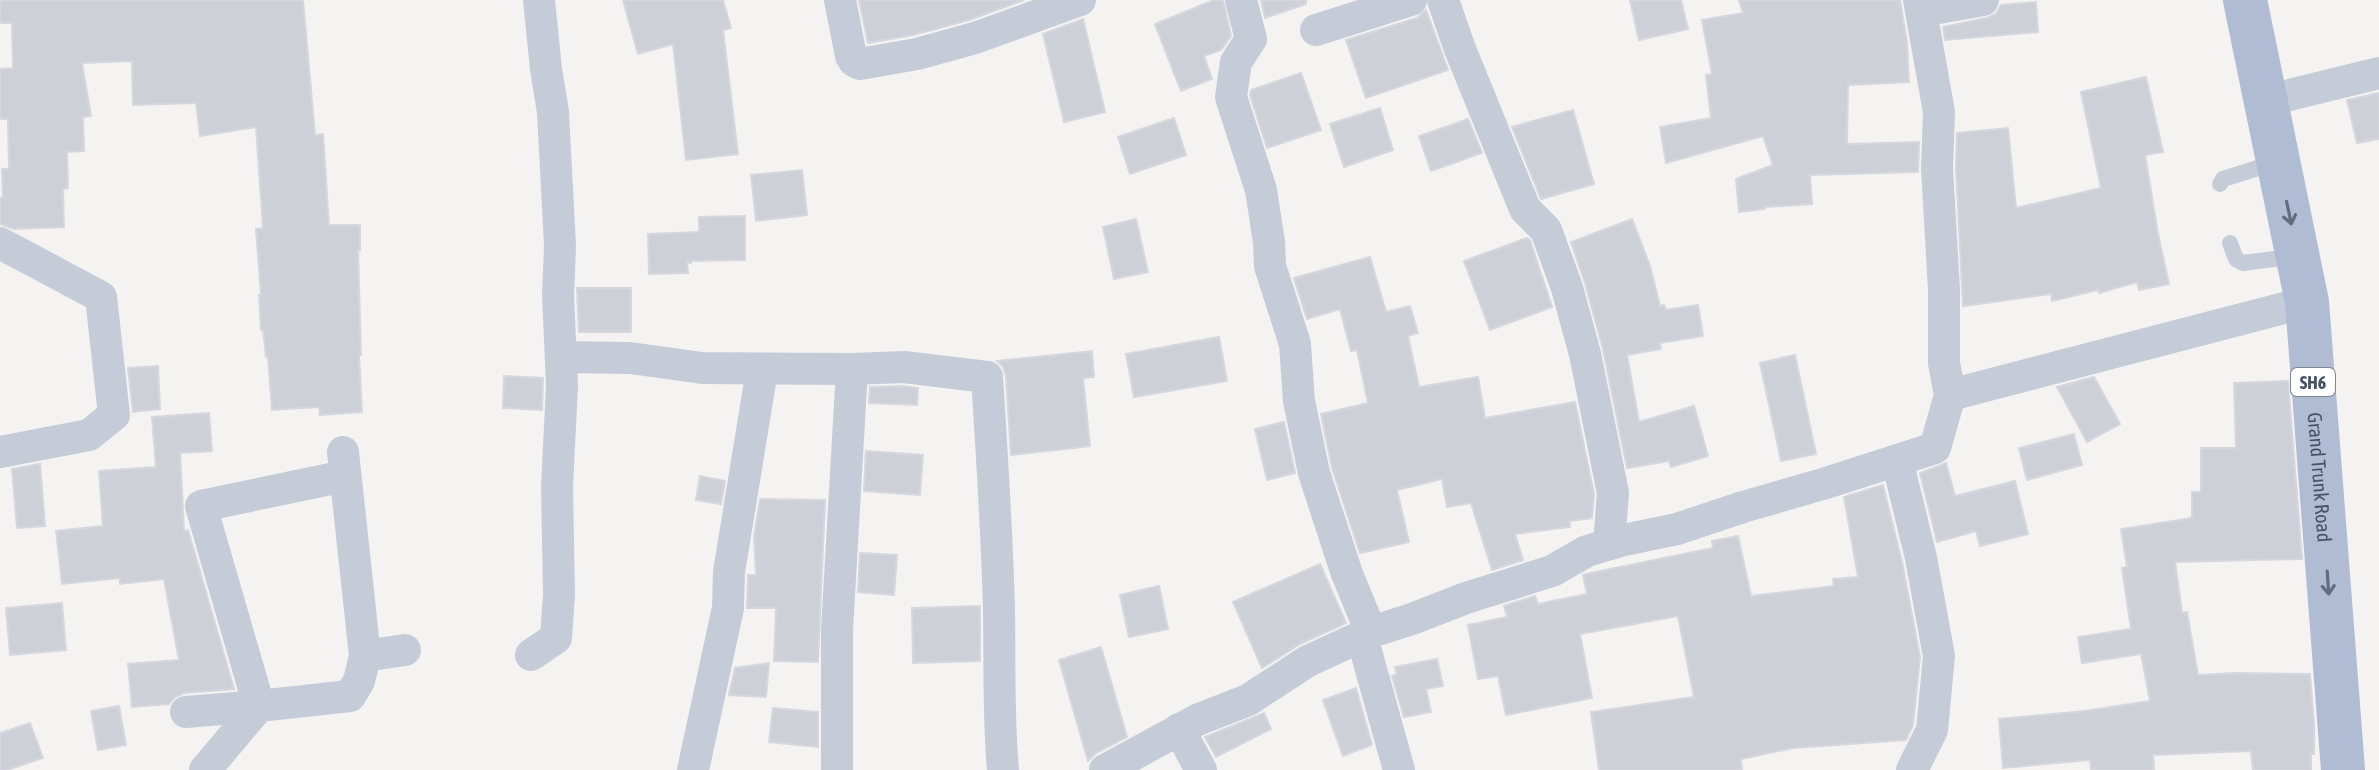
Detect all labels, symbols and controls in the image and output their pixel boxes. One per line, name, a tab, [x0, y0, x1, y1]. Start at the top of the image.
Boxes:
one-way arrow	[2282, 200, 2297, 226]
road number: SH6	[2291, 368, 2335, 396]
street label: Grand Trunk Road	[2304, 411, 2337, 543]
one-way arrow	[2321, 569, 2336, 596]

